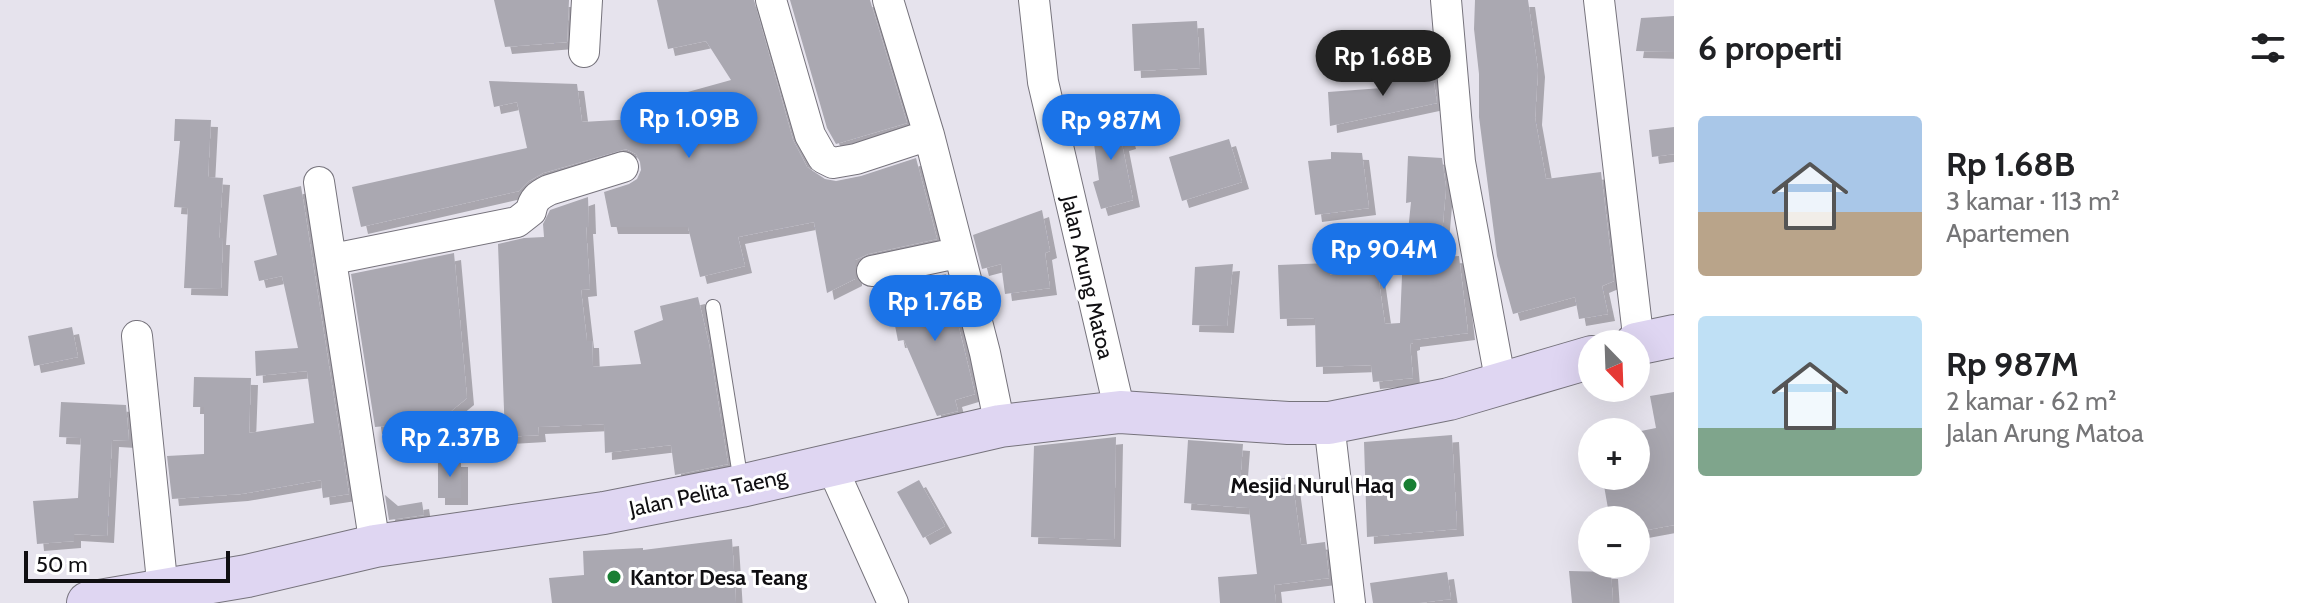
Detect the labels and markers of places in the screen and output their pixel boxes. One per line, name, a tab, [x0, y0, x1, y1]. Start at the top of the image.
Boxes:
pin: Rp 1.68B	[1300, 30, 1466, 98]
pin: Rp 1.09B	[606, 92, 772, 160]
pin: Rp 987M	[1037, 94, 1185, 162]
pin: Rp 904M	[1310, 223, 1458, 291]
pin: Rp 1.76B	[852, 275, 1018, 343]
pin: Rp 2.37B	[367, 411, 533, 479]
place label: Mesjid Nurul Haq	[1230, 472, 1394, 499]
marker: Mesjid Nurul Haq	[1401, 476, 1419, 494]
place label: Kantor Desa Teang	[630, 564, 807, 591]
marker: Kantor Desa Teang	[605, 568, 623, 586]

